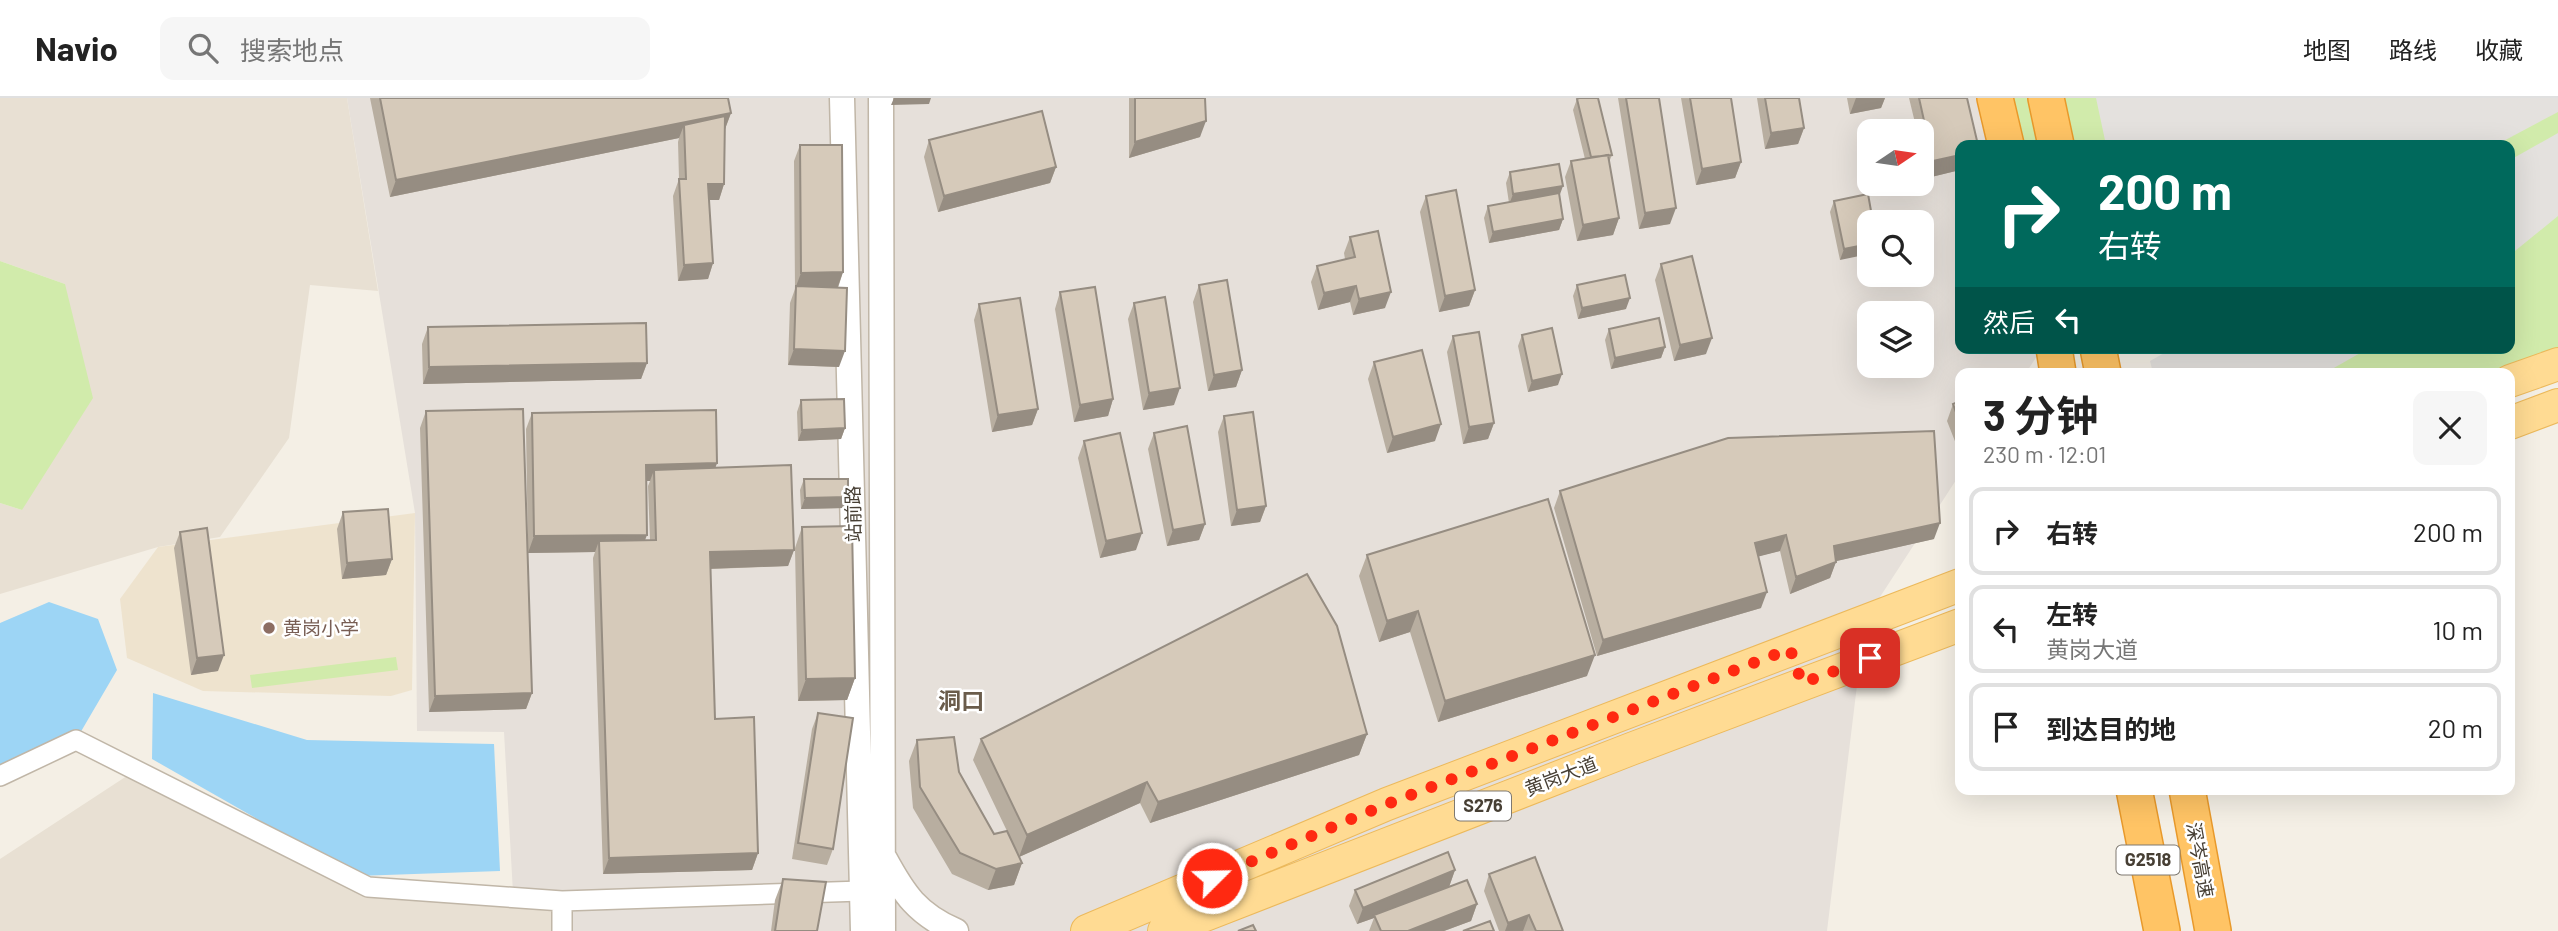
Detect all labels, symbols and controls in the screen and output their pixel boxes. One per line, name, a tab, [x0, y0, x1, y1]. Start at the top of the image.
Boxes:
search box	[160, 17, 650, 80]
text: Navio	[35, 28, 118, 68]
icon: search	[184, 29, 222, 67]
text: 搜索地点	[240, 34, 344, 65]
text: 地图	[2303, 35, 2351, 64]
text: 路线	[2389, 35, 2437, 64]
text: 收藏	[2475, 35, 2523, 64]
north arrow	[1857, 119, 1934, 196]
map controls	[1857, 119, 1934, 378]
text: 200 m	[2098, 161, 2232, 220]
icon: right	[1983, 168, 2074, 259]
button: search	[1857, 210, 1934, 287]
text: 右转	[2098, 226, 2162, 264]
button: layers	[1857, 301, 1934, 378]
icon: left	[2049, 301, 2087, 339]
text: 然后	[1983, 306, 2035, 337]
text: 3 分钟	[1983, 389, 2098, 439]
button: close	[2413, 391, 2487, 465]
text: 230 m · 12:01	[1983, 440, 2106, 468]
street label: 站前路	[841, 485, 864, 543]
icon: right	[1987, 512, 2025, 550]
text: 200 m	[2413, 516, 2483, 547]
text: 右转	[2046, 517, 2098, 548]
text: 左转	[2046, 598, 2098, 629]
icon: left	[1987, 610, 2025, 648]
text: 10 m	[2433, 614, 2483, 645]
place label: 黄岗小学	[283, 616, 359, 639]
marker: 黄岗小学	[261, 620, 277, 636]
pin	[1840, 628, 1900, 688]
text: 黄岗大道	[2046, 635, 2138, 663]
icon: arrive	[1851, 639, 1889, 677]
district label: 洞口	[938, 686, 984, 714]
icon: arrive	[1987, 708, 2025, 746]
text: 20 m	[2428, 712, 2483, 743]
text: 到达目的地	[2046, 713, 2176, 744]
street label: 黄岗大道	[1521, 751, 1600, 800]
road number: S276	[1455, 792, 1511, 820]
street label: 深岑高速	[2183, 820, 2218, 899]
position arrow	[1175, 841, 1249, 915]
road number: G2518	[2116, 846, 2180, 874]

